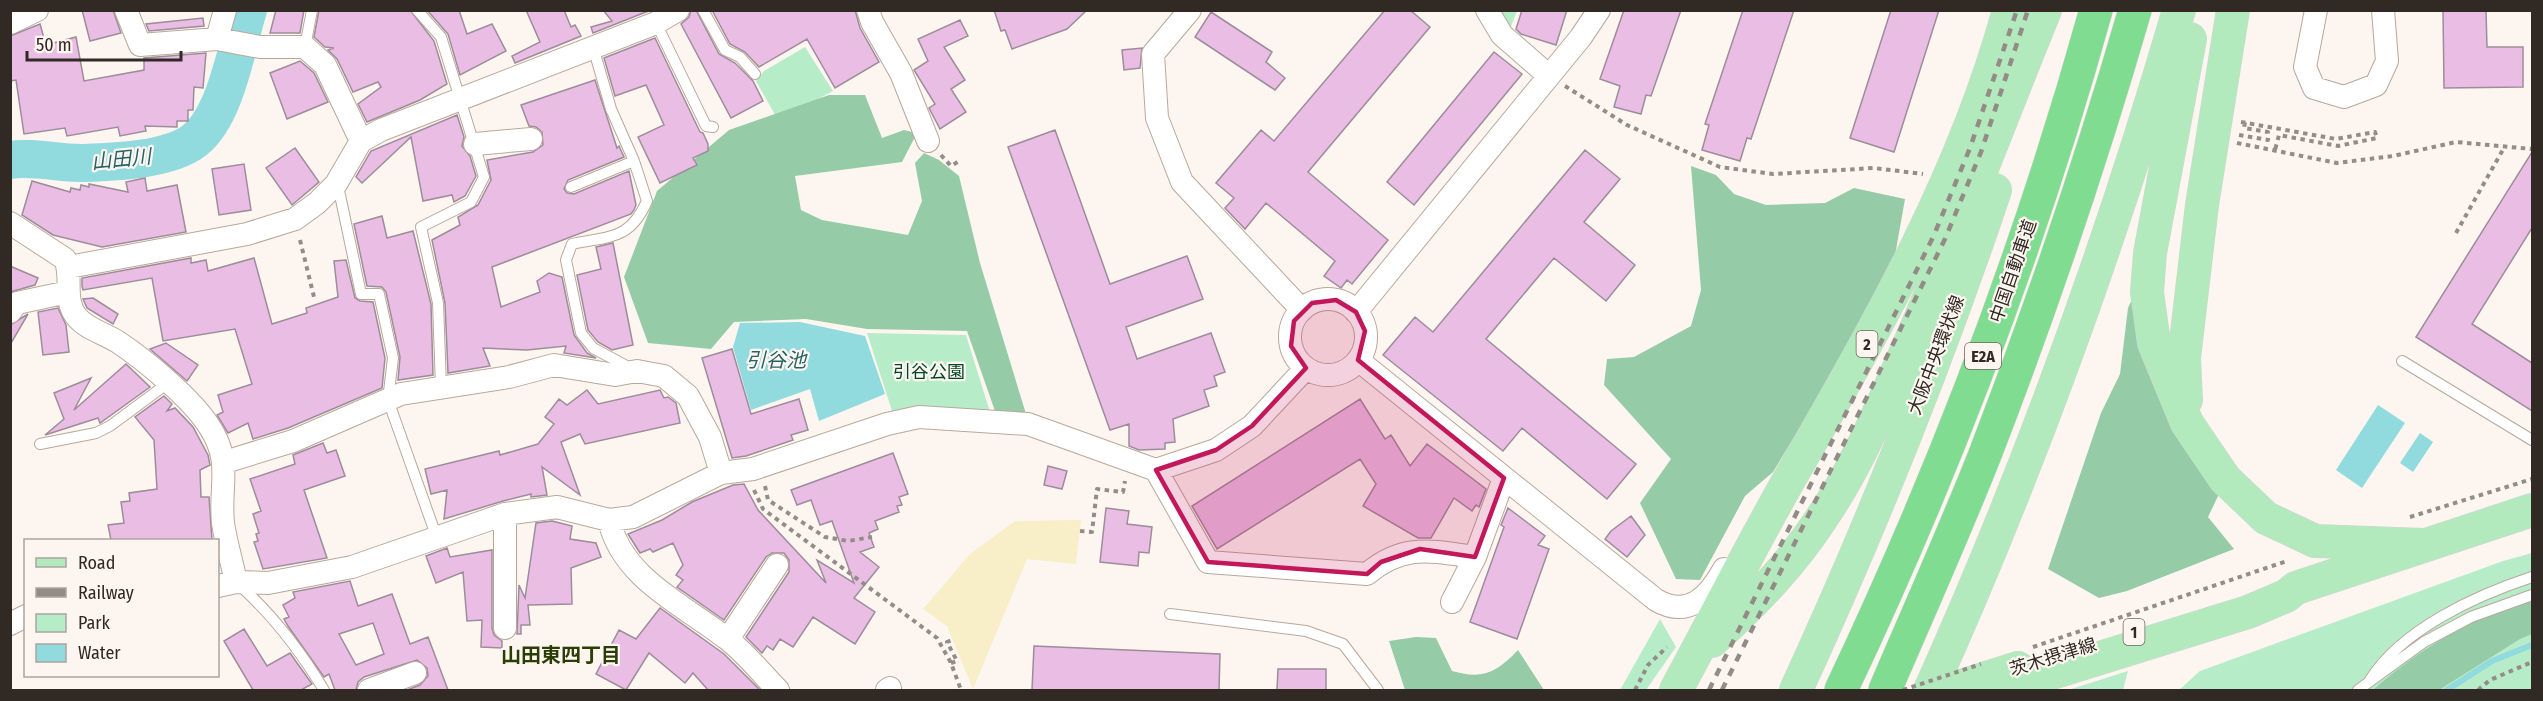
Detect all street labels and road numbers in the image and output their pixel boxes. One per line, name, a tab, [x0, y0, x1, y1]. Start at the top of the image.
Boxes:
street label: 中国自動車道	[1985, 216, 2041, 326]
street label: 大阪中央環状線	[1903, 292, 1969, 418]
road number: 2	[1856, 331, 1878, 357]
road number: E2A	[1965, 343, 2001, 369]
road number: 1	[2124, 619, 2144, 645]
street label: 茨木摂津線	[2007, 633, 2099, 681]

